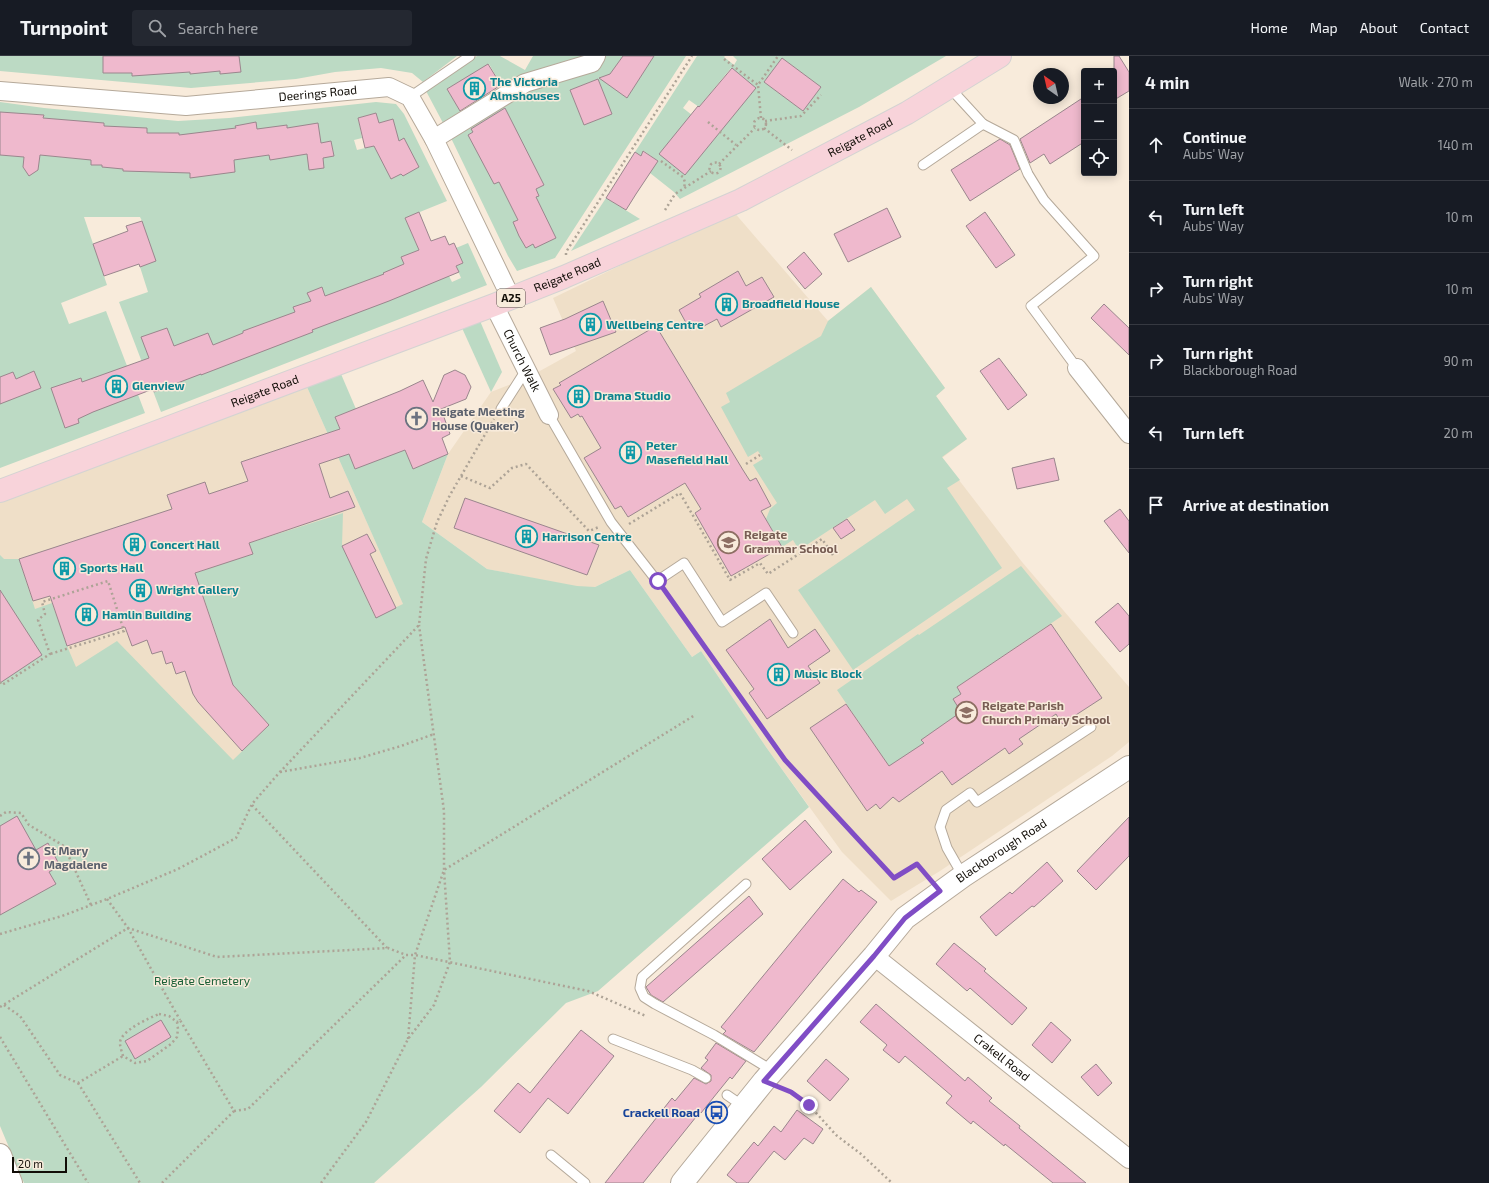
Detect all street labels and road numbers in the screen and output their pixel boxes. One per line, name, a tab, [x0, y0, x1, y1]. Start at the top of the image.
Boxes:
street label: Deerings Road	[278, 82, 358, 103]
street label: Reigate Road	[825, 114, 895, 159]
street label: Reigate Road	[531, 254, 603, 294]
road number: A25	[497, 289, 525, 307]
street label: Church Walk	[501, 326, 544, 394]
street label: Reigate Road	[229, 371, 300, 409]
street label: Blackborough Road	[953, 815, 1049, 885]
street label: Crakell Road	[971, 1030, 1033, 1083]

